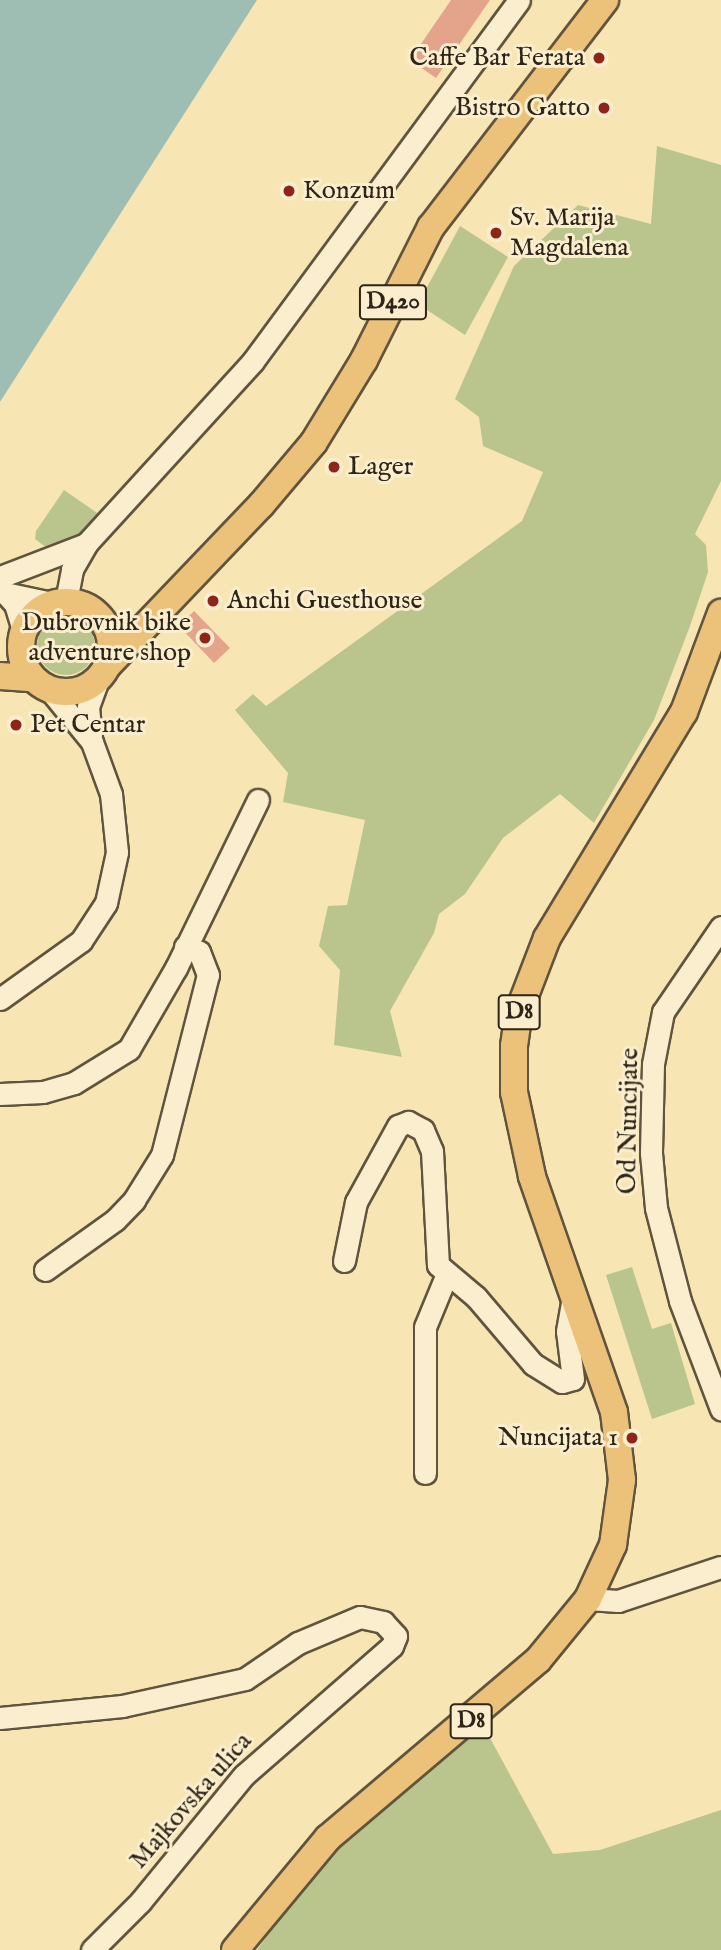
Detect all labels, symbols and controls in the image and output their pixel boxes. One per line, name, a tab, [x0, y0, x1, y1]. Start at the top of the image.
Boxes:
place label: Caffe Bar Ferata	[409, 42, 585, 74]
marker: Caffe Bar Ferata	[591, 50, 607, 66]
place label: Bistro Gatto	[455, 92, 590, 124]
marker: Bistro Gatto	[596, 100, 612, 116]
place label: Konzum	[303, 175, 395, 207]
marker: Konzum	[281, 183, 297, 199]
place label: Sv. Marija Magdalena	[510, 202, 629, 264]
marker: Sv. Marija Magdalena	[488, 225, 504, 241]
road number: D420	[358, 282, 428, 323]
place label: Lager	[348, 451, 413, 483]
marker: Lager	[326, 459, 342, 475]
place label: Anchi Guesthouse	[227, 585, 422, 617]
marker: Anchi Guesthouse	[205, 593, 221, 609]
place label: Dubrovnik bike adventure shop	[21, 607, 191, 668]
marker: Dubrovnik bike adventure shop	[197, 630, 213, 646]
place label: Pet Centar	[30, 709, 145, 741]
marker: Pet Centar	[8, 717, 24, 733]
road number: D8	[496, 992, 542, 1032]
street label: Od Nuncijate	[612, 1047, 646, 1195]
place label: Nuncijata 1	[498, 1422, 618, 1454]
marker: Nuncijata 1	[624, 1430, 640, 1446]
road number: D8	[448, 1700, 494, 1742]
street label: Majkovska ulica	[123, 1726, 259, 1876]

